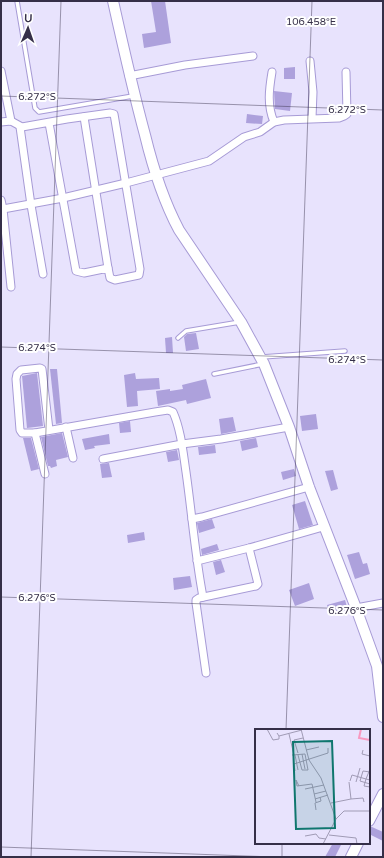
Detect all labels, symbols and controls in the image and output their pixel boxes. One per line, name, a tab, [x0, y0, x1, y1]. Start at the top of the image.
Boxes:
north arrow	[8, 8, 48, 48]
text: U	[24, 12, 33, 25]
text: 106.458°E	[286, 16, 336, 28]
text: 6.272°S	[18, 91, 56, 103]
text: 6.272°S	[328, 104, 366, 116]
text: 6.274°S	[18, 342, 56, 354]
text: 6.274°S	[328, 354, 366, 366]
text: 6.276°S	[18, 592, 56, 604]
text: 6.276°S	[328, 605, 366, 617]
inset map	[255, 729, 370, 844]

